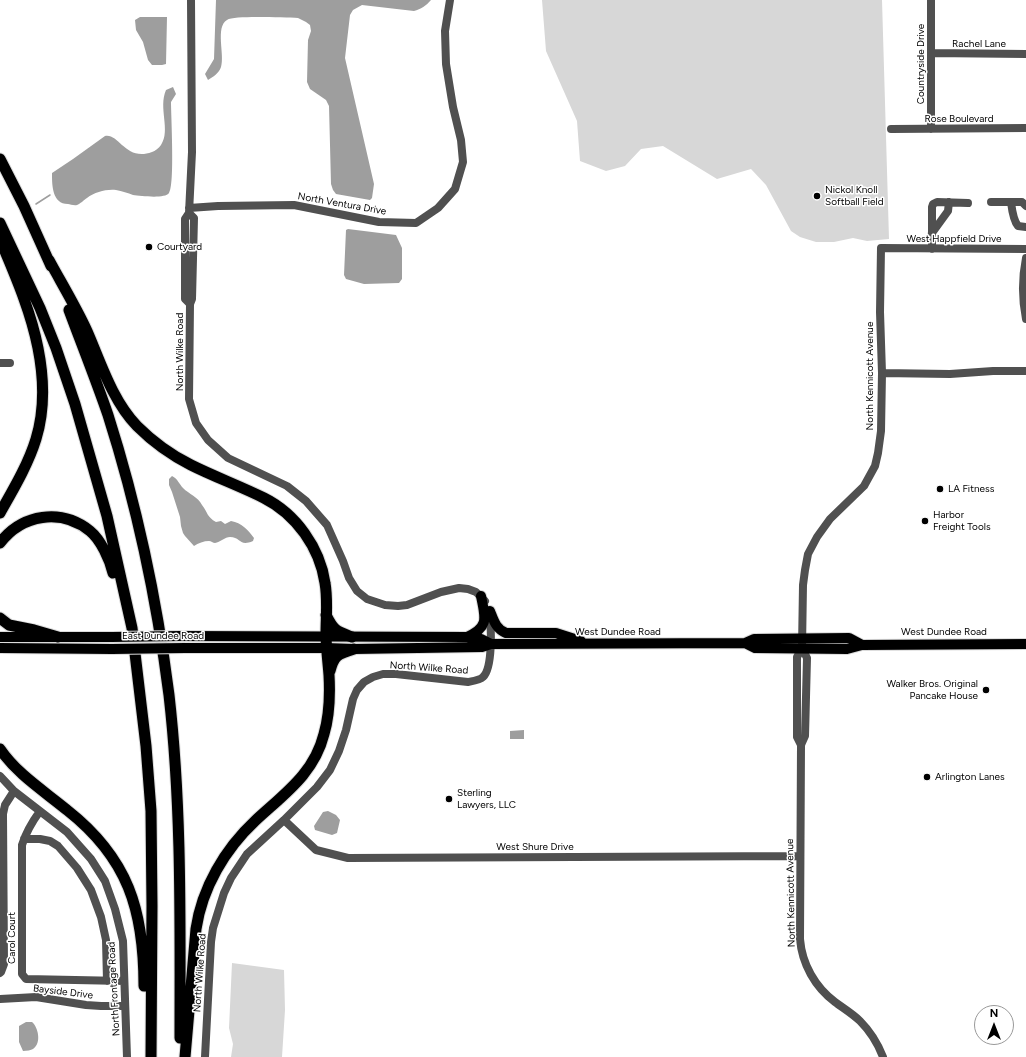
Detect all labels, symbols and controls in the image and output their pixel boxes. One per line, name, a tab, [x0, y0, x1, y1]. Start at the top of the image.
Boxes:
street label: Countryside Drive	[915, 24, 927, 104]
street label: Rachel Lane	[952, 38, 1006, 50]
street label: Rose Boulevard	[924, 113, 994, 125]
place label: Nickol Knoll Softball Field	[825, 184, 884, 208]
street label: North Ventura Drive	[297, 190, 387, 218]
marker: Nickol Knoll Softball Field	[812, 191, 822, 201]
street label: West Happfield Drive	[906, 233, 1002, 245]
place label: Courtyard	[157, 241, 202, 253]
marker: Courtyard	[144, 242, 154, 252]
street label: North Wilke Road	[174, 313, 186, 391]
street label: North Kennicott Avenue	[864, 322, 876, 430]
place label: LA Fitness	[948, 483, 994, 495]
marker: LA Fitness	[935, 484, 945, 494]
place label: Harbor Freight Tools	[933, 509, 991, 532]
marker: Harbor Freight Tools	[920, 516, 930, 526]
street label: West Dundee Road	[575, 626, 661, 638]
street label: West Dundee Road	[901, 626, 987, 638]
street label: East Dundee Road	[122, 630, 204, 642]
street label: North Wilke Road	[389, 659, 469, 677]
place label: Walker Bros. Original Pancake House	[886, 678, 978, 702]
marker: Walker Bros. Original Pancake House	[981, 685, 991, 695]
place label: Arlington Lanes	[935, 771, 1005, 783]
marker: Arlington Lanes	[922, 772, 932, 782]
place label: Sterling Lawyers, LLC	[457, 787, 516, 810]
marker: Sterling Lawyers, LLC	[444, 794, 454, 804]
street label: North Kennicott Avenue	[784, 839, 798, 947]
street label: West Shure Drive	[496, 841, 574, 853]
street label: Carol Court	[6, 912, 18, 964]
street label: North Wilke Road	[191, 933, 209, 1013]
street label: North Frontage Road	[106, 941, 122, 1037]
street label: Bayside Drive	[32, 982, 94, 1002]
north arrow	[974, 1005, 1014, 1045]
text: N	[990, 1007, 998, 1020]

